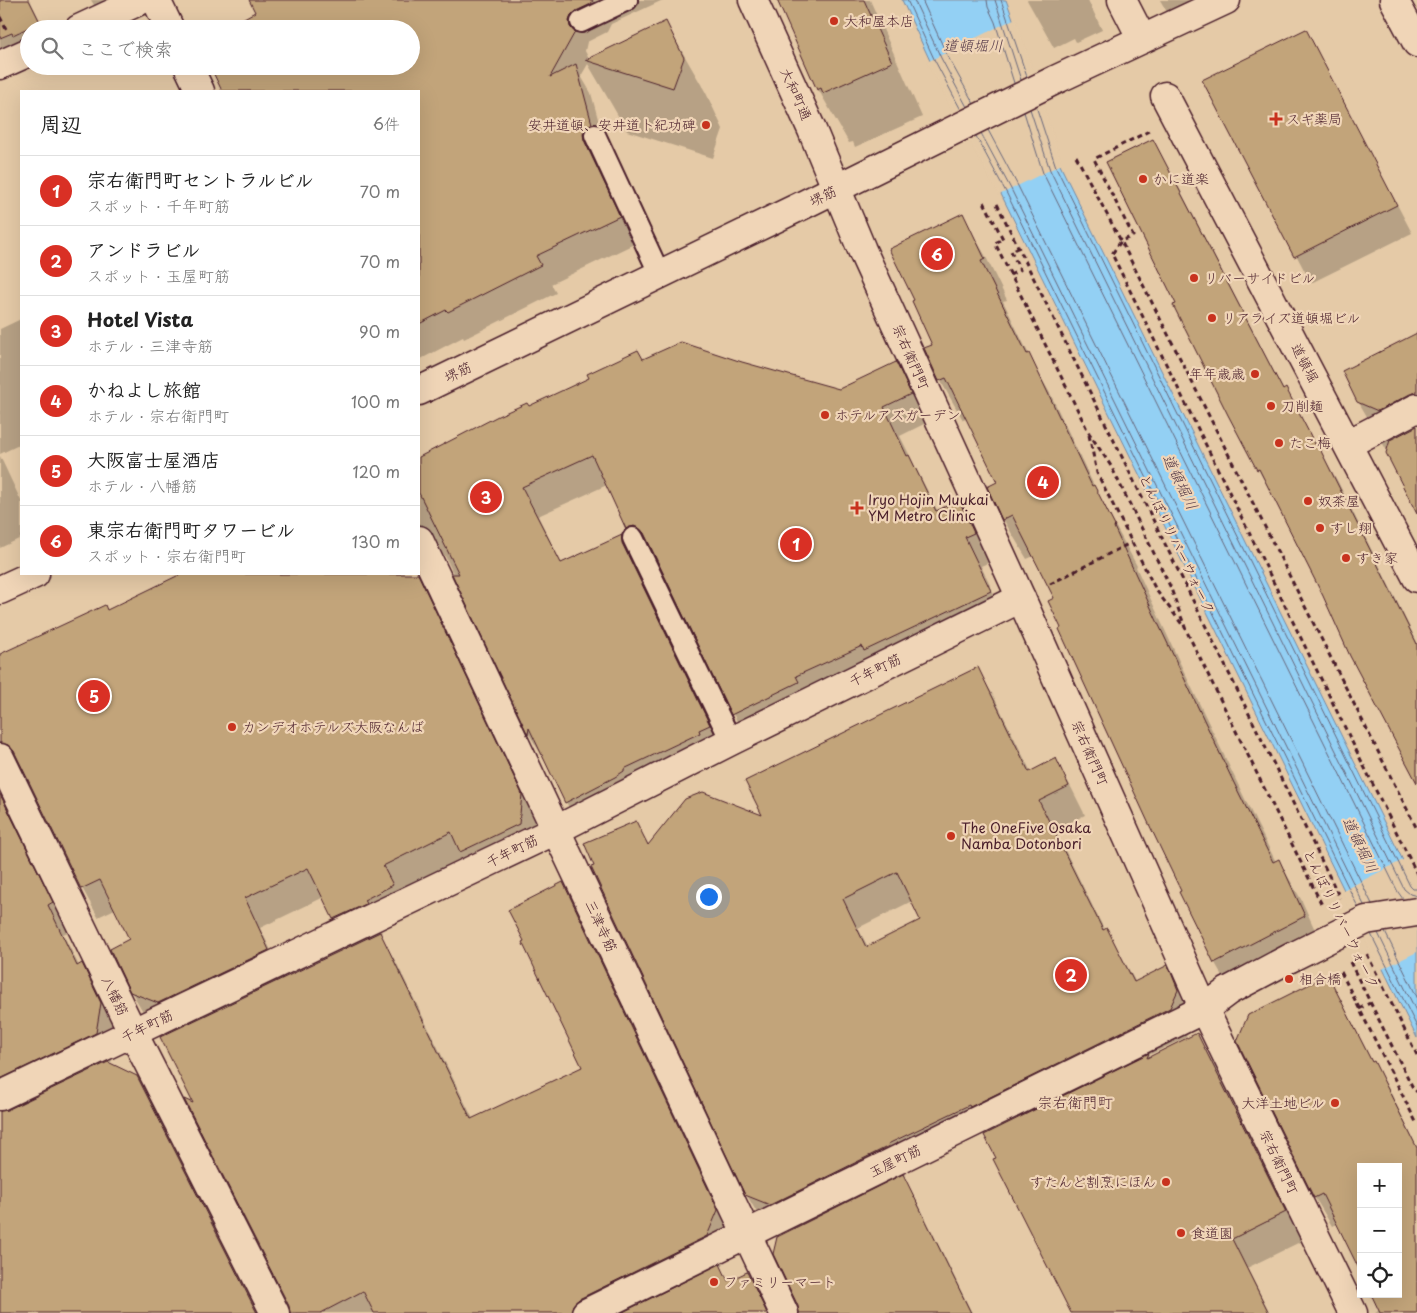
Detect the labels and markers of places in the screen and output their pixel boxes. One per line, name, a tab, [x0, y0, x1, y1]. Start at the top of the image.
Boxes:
place label: 大和屋本店	[844, 10, 914, 31]
marker: 大和屋本店	[828, 15, 840, 27]
place label: スギ薬局	[1286, 108, 1342, 129]
marker: スギ薬局	[1270, 113, 1282, 125]
place label: 安井道頓、安井道卜紀功碑	[528, 114, 696, 135]
marker: 安井道頓、安井道卜紀功碑	[700, 119, 712, 131]
place label: かに道楽	[1153, 168, 1209, 189]
marker: かに道楽	[1137, 173, 1149, 185]
pin: 6	[921, 235, 953, 273]
place label: リバーサイドビル	[1204, 267, 1315, 288]
marker: リバーサイドビル	[1188, 272, 1200, 284]
place label: リアライズ道頓堀ビル	[1222, 307, 1361, 328]
marker: リアライズ道頓堀ビル	[1206, 312, 1218, 324]
place label: 年年歳歳	[1189, 363, 1245, 384]
marker: 年年歳歳	[1249, 368, 1261, 380]
place label: 刀削麺	[1281, 395, 1323, 416]
marker: 刀削麺	[1265, 400, 1277, 412]
place label: ホテルアズガーデン	[835, 404, 960, 425]
marker: ホテルアズガーデン	[819, 409, 831, 421]
place label: たこ梅	[1289, 432, 1331, 453]
marker: たこ梅	[1273, 437, 1285, 449]
pin: 4	[1027, 463, 1059, 501]
pin: 3	[470, 478, 502, 516]
place label: Iryo Hojin Muukai YM Metro Clinic	[868, 489, 989, 526]
place label: 奴茶屋	[1318, 490, 1360, 511]
marker: 奴茶屋	[1302, 495, 1314, 507]
marker: Iryo Hojin Muukai YM Metro Clinic	[850, 501, 864, 515]
place label: すし翔	[1330, 517, 1372, 538]
marker: すし翔	[1314, 522, 1326, 534]
pin: 1	[780, 525, 812, 563]
place label: すき家	[1356, 547, 1398, 568]
marker: すき家	[1340, 552, 1352, 564]
pin: 5	[78, 677, 110, 715]
place label: カンデオホテルズ大阪なんば	[242, 716, 424, 737]
marker: カンデオホテルズ大阪なんば	[226, 721, 238, 733]
place label: The OneFive Osaka Namba Dotonbori	[961, 817, 1091, 854]
marker: The OneFive Osaka Namba Dotonbori	[945, 830, 957, 842]
pin: 2	[1055, 956, 1087, 994]
place label: 相合橋	[1299, 968, 1341, 989]
marker: 相合橋	[1283, 973, 1295, 985]
place label: 大洋土地ビル	[1241, 1092, 1325, 1113]
marker: 大洋土地ビル	[1329, 1097, 1341, 1109]
place label: すたんど割烹にほん	[1030, 1171, 1156, 1192]
marker: すたんど割烹にほん	[1160, 1176, 1172, 1188]
place label: 食道園	[1191, 1222, 1233, 1243]
marker: 食道園	[1175, 1227, 1187, 1239]
place label: ファミリーマート	[724, 1271, 836, 1292]
marker: ファミリーマート	[708, 1276, 720, 1288]

